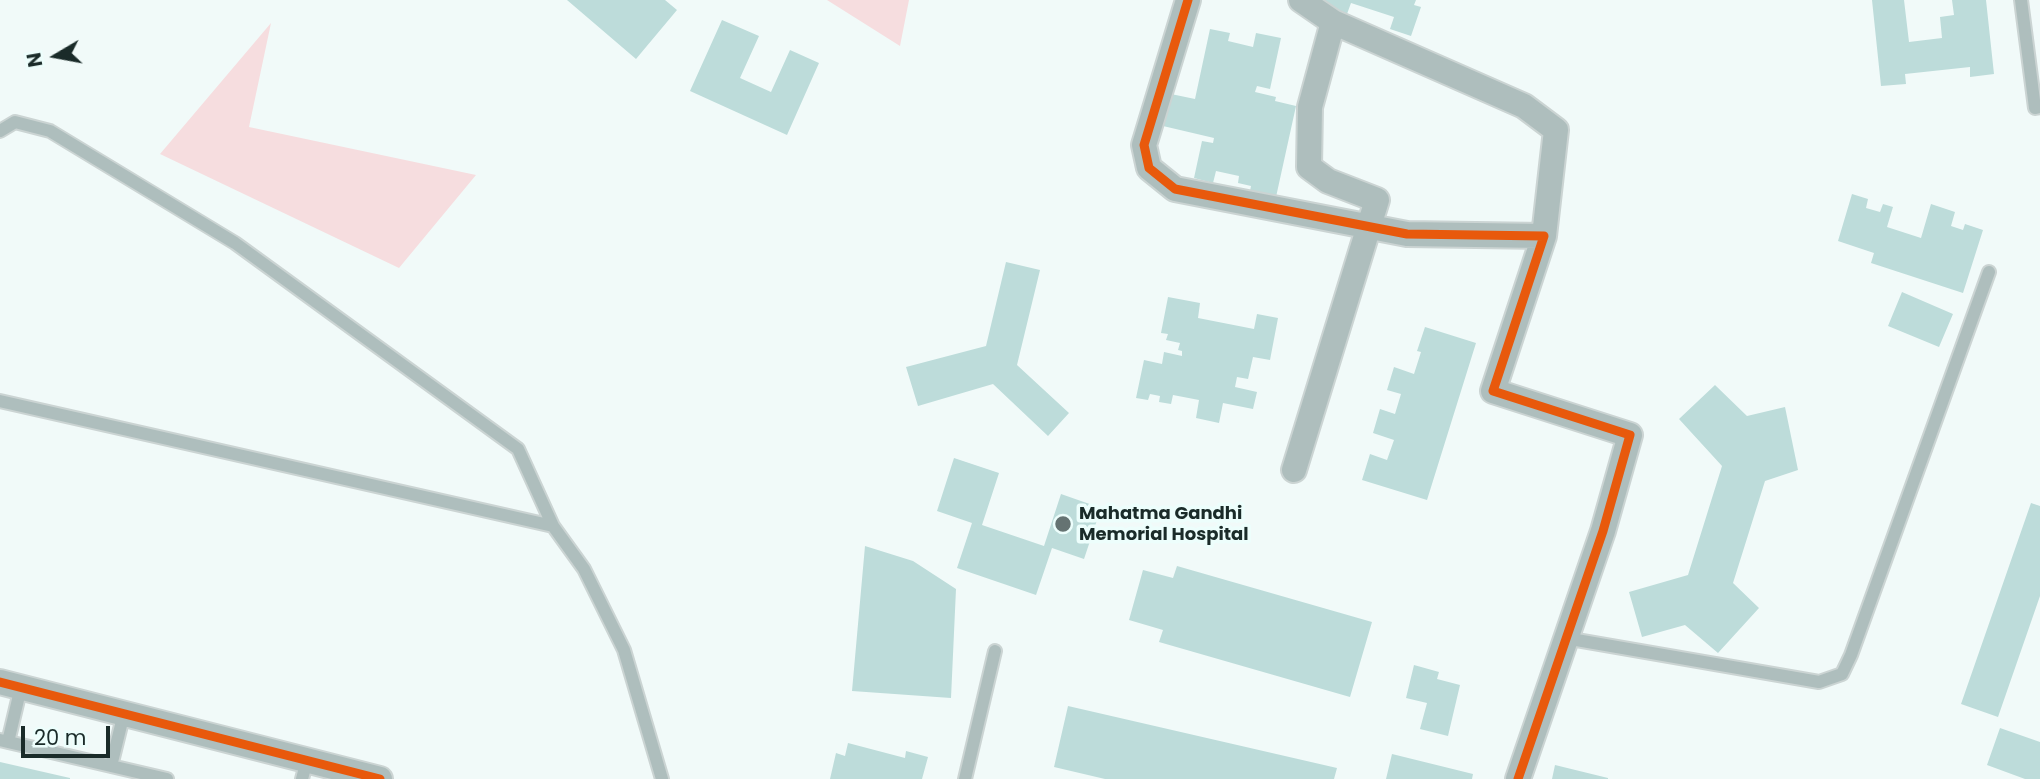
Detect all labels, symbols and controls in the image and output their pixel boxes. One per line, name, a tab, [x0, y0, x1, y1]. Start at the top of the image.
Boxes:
north arrow	[21, 21, 91, 91]
text: N	[20, 50, 49, 69]
place label: Mahatma Gandhi Memorial Hospital	[1079, 503, 1249, 546]
marker: Mahatma Gandhi Memorial Hospital	[1053, 514, 1073, 534]
scale bar	[24, 712, 114, 756]
text: 20 m	[34, 723, 87, 752]

